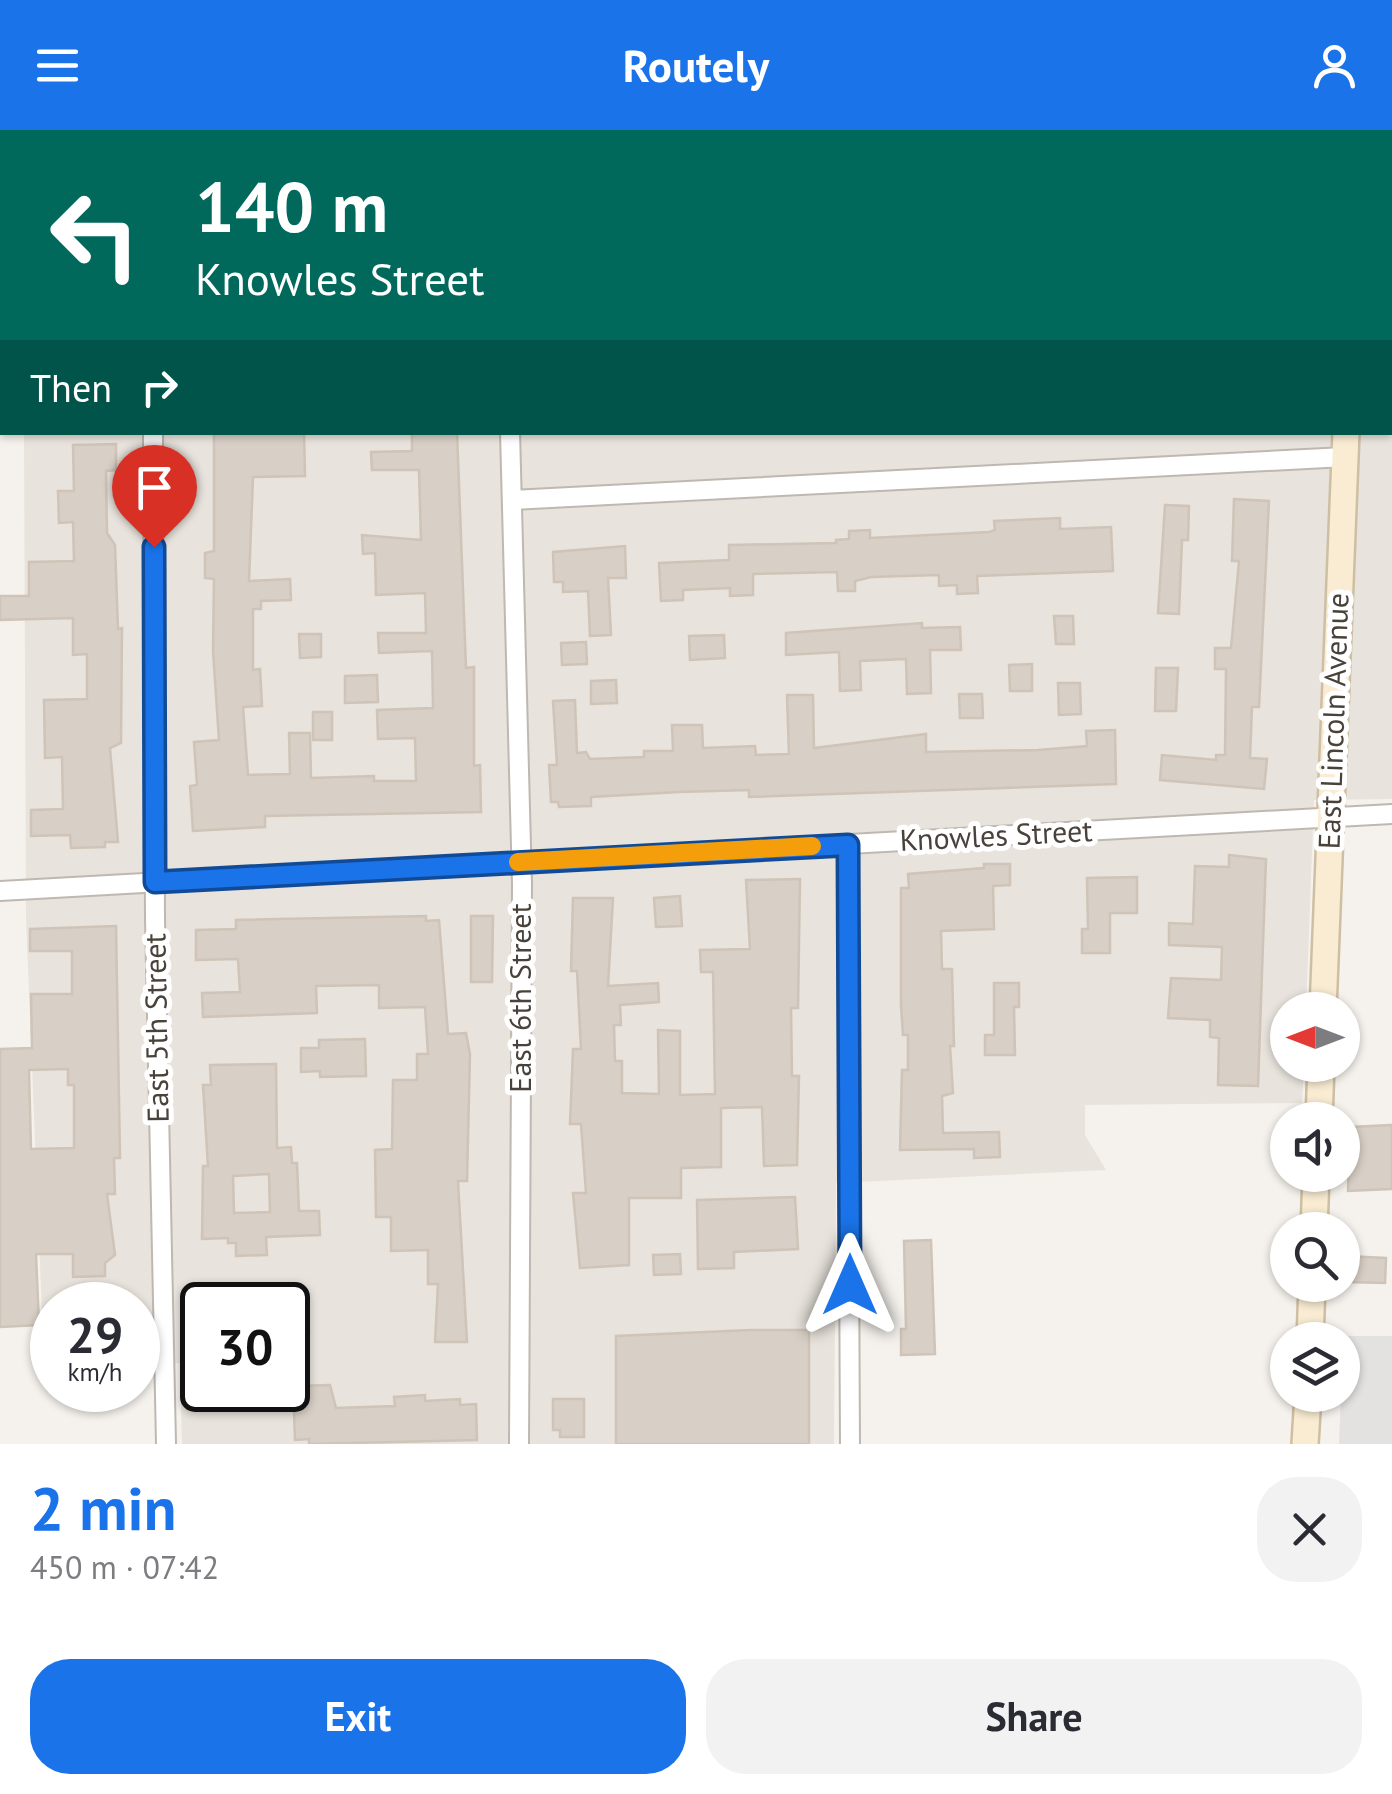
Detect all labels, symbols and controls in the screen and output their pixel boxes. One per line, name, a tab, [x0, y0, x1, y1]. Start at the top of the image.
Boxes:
text: Routely	[623, 36, 769, 94]
icon: menu	[30, 38, 85, 93]
icon: person	[1307, 38, 1362, 93]
text: 140 m	[195, 161, 388, 251]
icon: left	[30, 170, 160, 300]
text: Knowles Street	[195, 249, 484, 307]
icon: right	[132, 360, 187, 415]
text: Then	[30, 363, 112, 412]
pin	[112, 445, 197, 548]
icon: arrive	[127, 460, 182, 515]
street label: East Lincoln Avenue	[1309, 592, 1356, 850]
street label: Knowles Street	[899, 810, 1093, 859]
street label: East 6th Street	[500, 903, 539, 1093]
street label: East 5th Street	[134, 933, 177, 1123]
north arrow	[1270, 992, 1360, 1082]
map controls	[1270, 992, 1360, 1412]
button: sound	[1270, 1102, 1360, 1192]
button: search	[1270, 1212, 1360, 1302]
position arrow	[798, 1233, 902, 1337]
speed limit sign: 30	[180, 1282, 310, 1412]
text: 29	[67, 1302, 123, 1367]
button: layers	[1270, 1322, 1360, 1412]
text: km/h	[68, 1356, 122, 1388]
text: 2 min	[30, 1469, 176, 1547]
button: close	[1257, 1477, 1362, 1582]
text: 450 m · 07:42	[30, 1546, 219, 1588]
button: Exit	[30, 1659, 686, 1774]
button: Share	[706, 1659, 1362, 1774]

